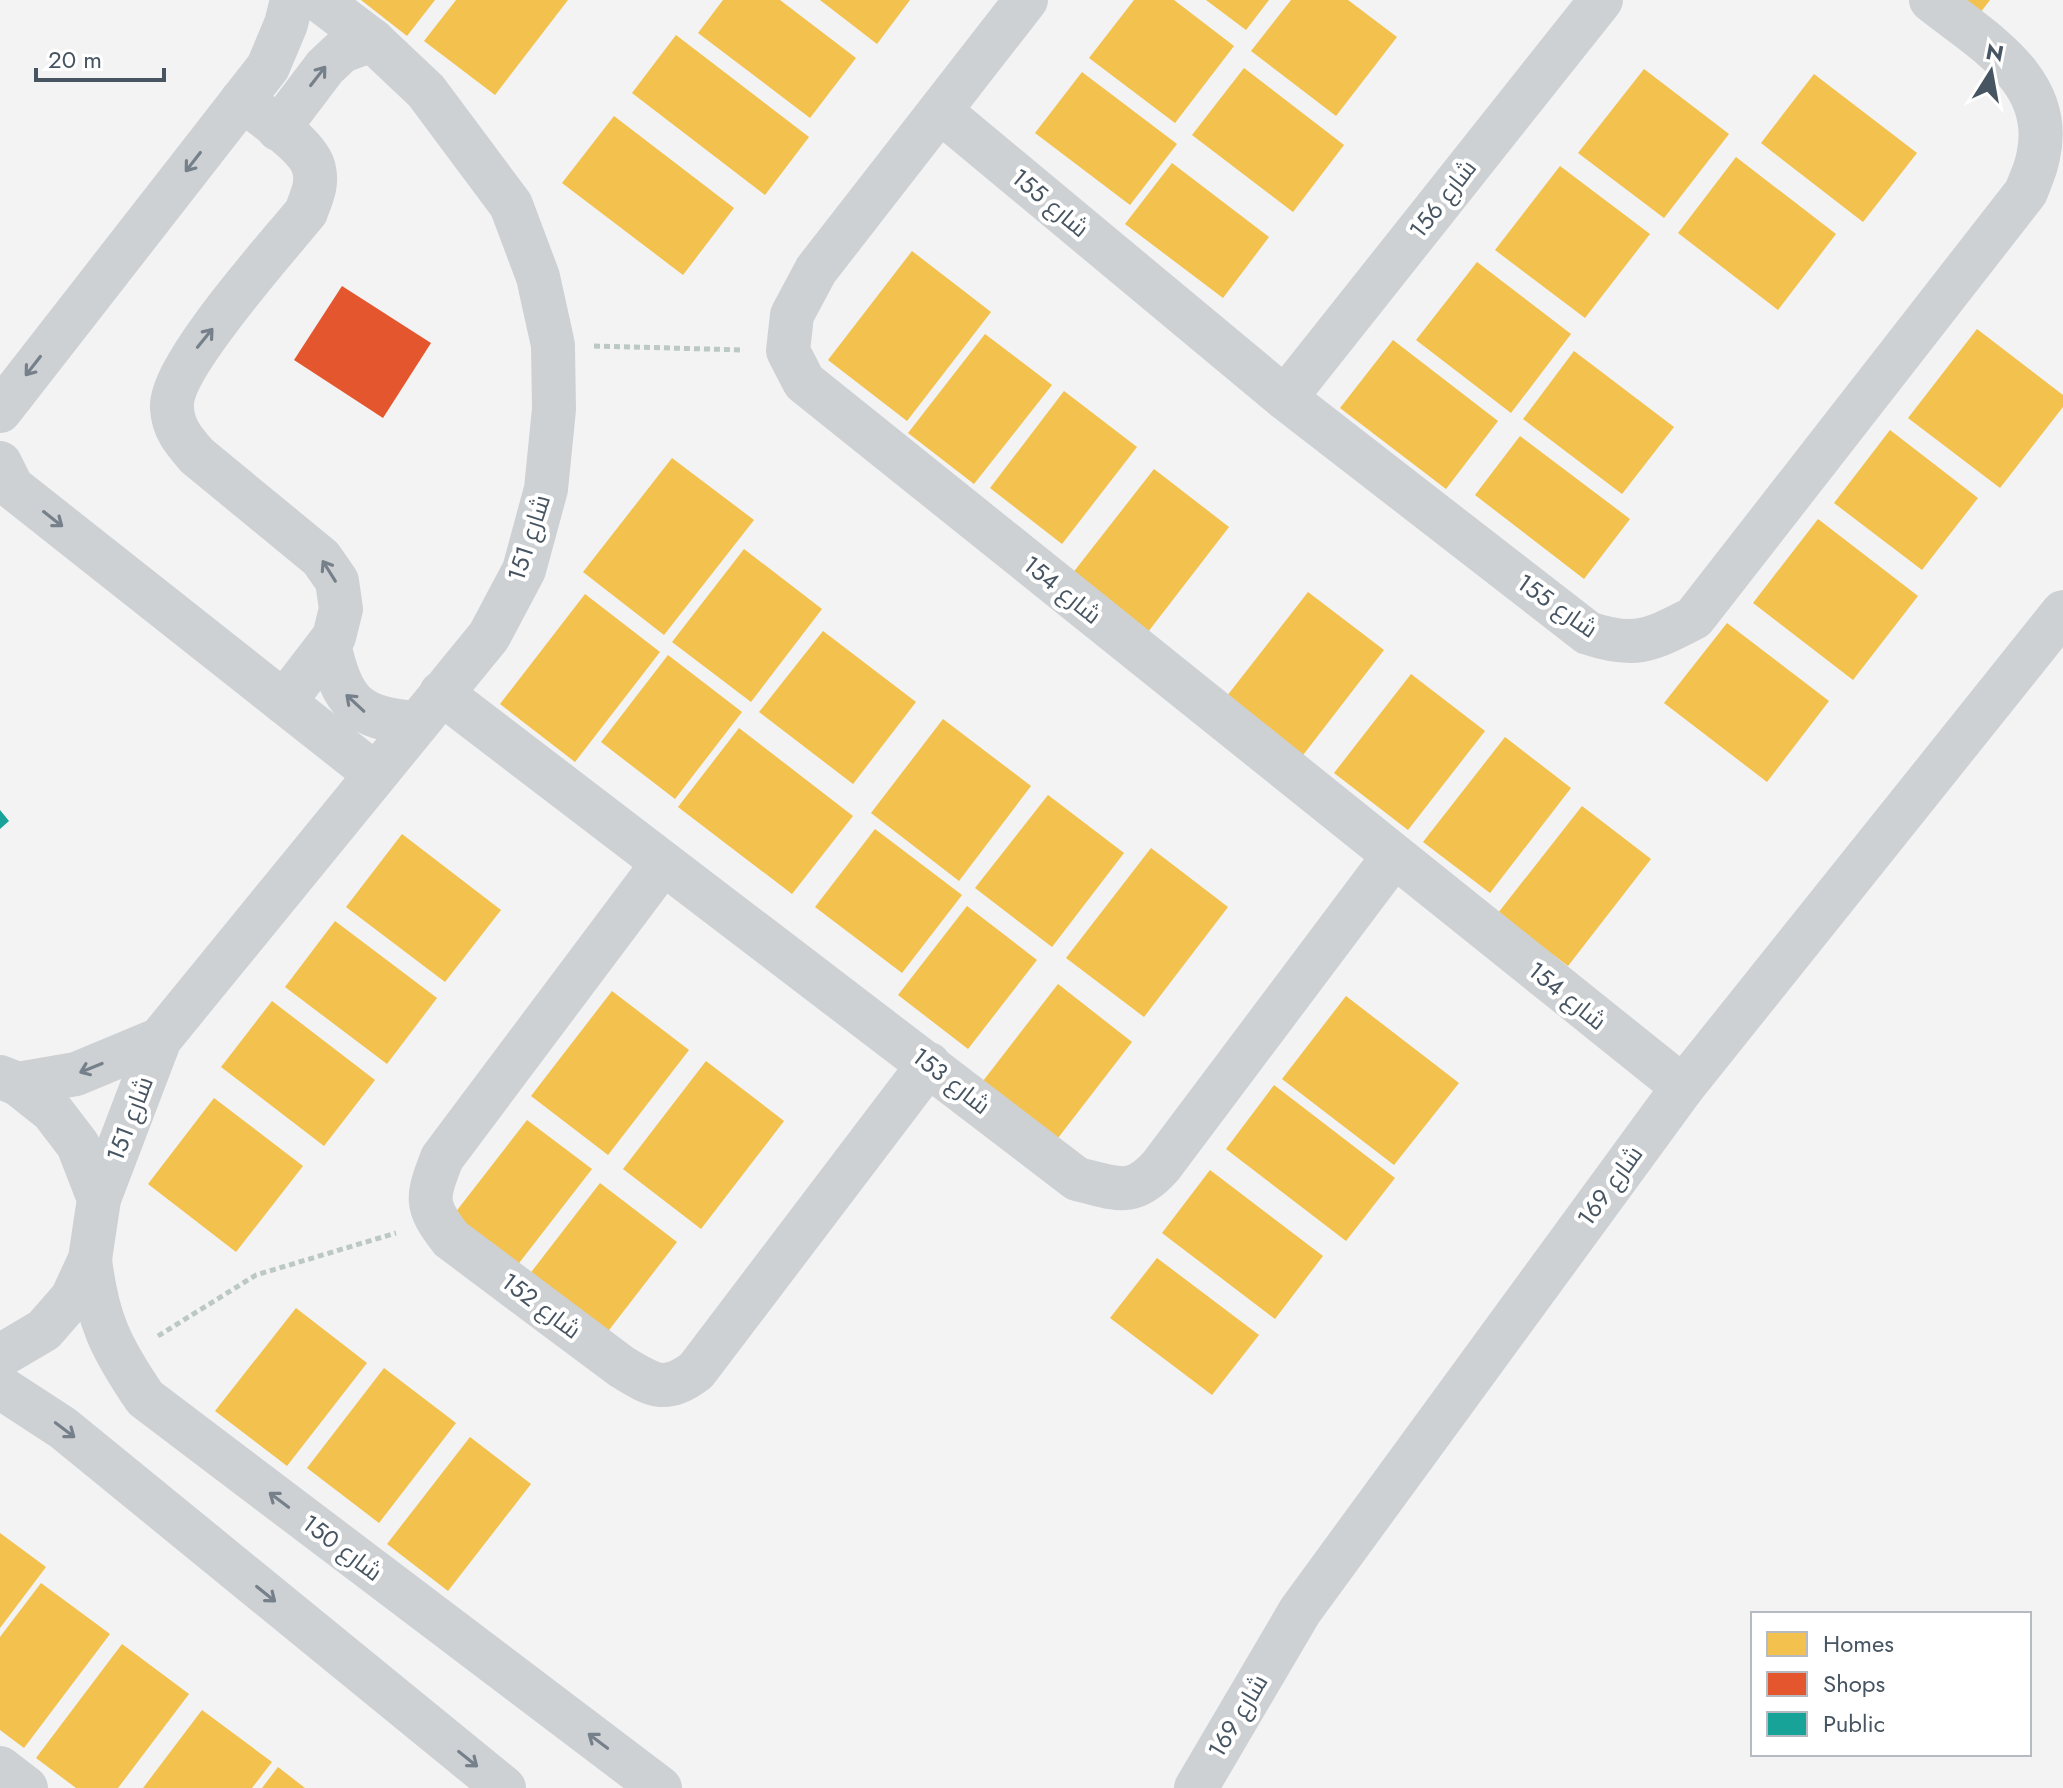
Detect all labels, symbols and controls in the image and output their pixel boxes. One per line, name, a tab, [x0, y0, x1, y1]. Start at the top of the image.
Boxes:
scale bar	[36, 32, 164, 82]
north arrow	[1951, 32, 2031, 112]
text: N	[1983, 35, 2006, 70]
text: 20 m	[48, 42, 102, 77]
one-way arrow	[310, 66, 327, 87]
one-way arrow	[185, 151, 202, 172]
street label: شارع 156	[1401, 152, 1485, 246]
street label: شارع 155	[1004, 160, 1097, 245]
one-way arrow	[196, 328, 214, 349]
one-way arrow	[25, 355, 42, 376]
street label: شارع 151	[498, 490, 559, 586]
one-way arrow	[42, 509, 63, 527]
street label: شارع 154	[1016, 547, 1109, 632]
one-way arrow	[321, 561, 338, 583]
street label: شارع 155	[1510, 565, 1605, 646]
one-way arrow	[346, 695, 366, 713]
street label: شارع 154	[1521, 953, 1614, 1038]
street label: شارع 153	[905, 1039, 998, 1122]
one-way arrow	[79, 1061, 104, 1076]
street label: شارع 151	[97, 1071, 162, 1167]
street label: شارع 169	[1568, 1138, 1651, 1233]
street label: شارع 152	[494, 1264, 588, 1347]
one-way arrow	[54, 1422, 75, 1439]
one-way arrow	[269, 1491, 290, 1508]
street label: شارع 150	[295, 1506, 390, 1589]
one-way arrow	[256, 1585, 276, 1603]
legend	[1751, 1612, 2031, 1756]
text: Homes	[1823, 1626, 1894, 1661]
text: Shops	[1823, 1666, 1885, 1701]
street label: شارع 169	[1199, 1667, 1276, 1764]
text: Public	[1823, 1706, 1885, 1741]
one-way arrow	[587, 1733, 609, 1750]
one-way arrow	[457, 1750, 478, 1768]

